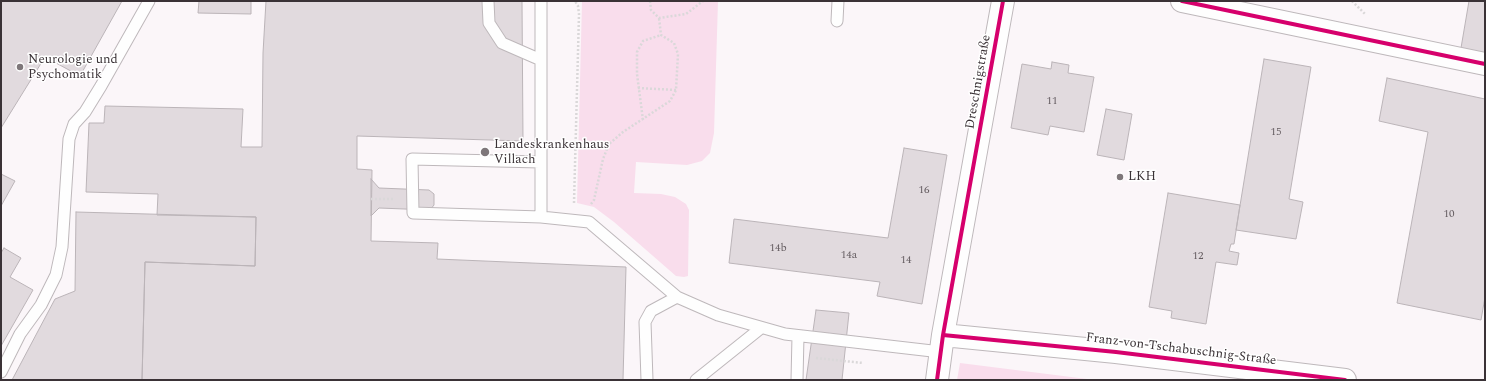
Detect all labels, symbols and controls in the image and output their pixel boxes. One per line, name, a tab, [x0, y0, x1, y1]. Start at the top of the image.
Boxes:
street label: Dreschnigstraße	[963, 34, 995, 130]
place label: Neurologie und Psychomatik	[28, 52, 118, 83]
marker: Neurologie und Psychomatik	[15, 62, 25, 72]
house number: 11	[1047, 95, 1057, 109]
house number: 15	[1271, 126, 1281, 140]
place label: Landeskrankenhaus Villach	[494, 137, 609, 168]
marker: Landeskrankenhaus Villach	[479, 146, 491, 158]
place label: LKH	[1128, 169, 1156, 185]
marker: LKH	[1115, 172, 1125, 182]
house number: 16	[919, 184, 929, 198]
house number: 10	[1444, 208, 1454, 222]
house number: 14b	[769, 242, 787, 256]
house number: 14a	[841, 249, 857, 263]
house number: 12	[1193, 250, 1203, 264]
house number: 14	[901, 254, 911, 268]
street label: Franz-von-Tschabuschnig-Straße	[1085, 331, 1277, 369]

